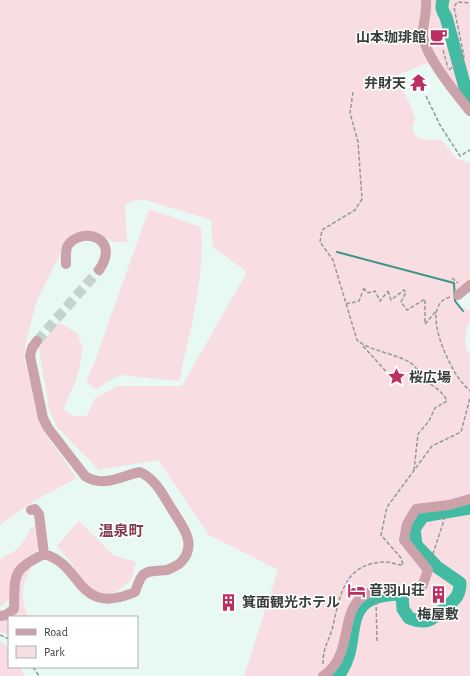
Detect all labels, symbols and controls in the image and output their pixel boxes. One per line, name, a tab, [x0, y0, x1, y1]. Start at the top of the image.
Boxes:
cafe icon: 山本珈琲館	[429, 27, 449, 47]
place label: 山本珈琲館	[356, 30, 426, 45]
temple icon: 弁財天	[409, 73, 429, 93]
place label: 弁財天	[364, 76, 406, 91]
place icon: 桜広場	[386, 367, 406, 387]
place label: 桜広場	[409, 370, 451, 385]
district label: 温泉町	[98, 523, 144, 539]
hotel icon: 音羽山荘	[346, 580, 366, 600]
place label: 音羽山荘	[369, 583, 425, 598]
building icon: 梅屋敷	[428, 584, 448, 604]
building icon: 箕面観光ホテル	[219, 592, 239, 612]
place label: 箕面観光ホテル	[242, 594, 340, 610]
place label: 梅屋敷	[417, 606, 459, 622]
legend	[8, 616, 138, 668]
text: Road	[44, 626, 68, 638]
text: Park	[44, 646, 65, 658]

